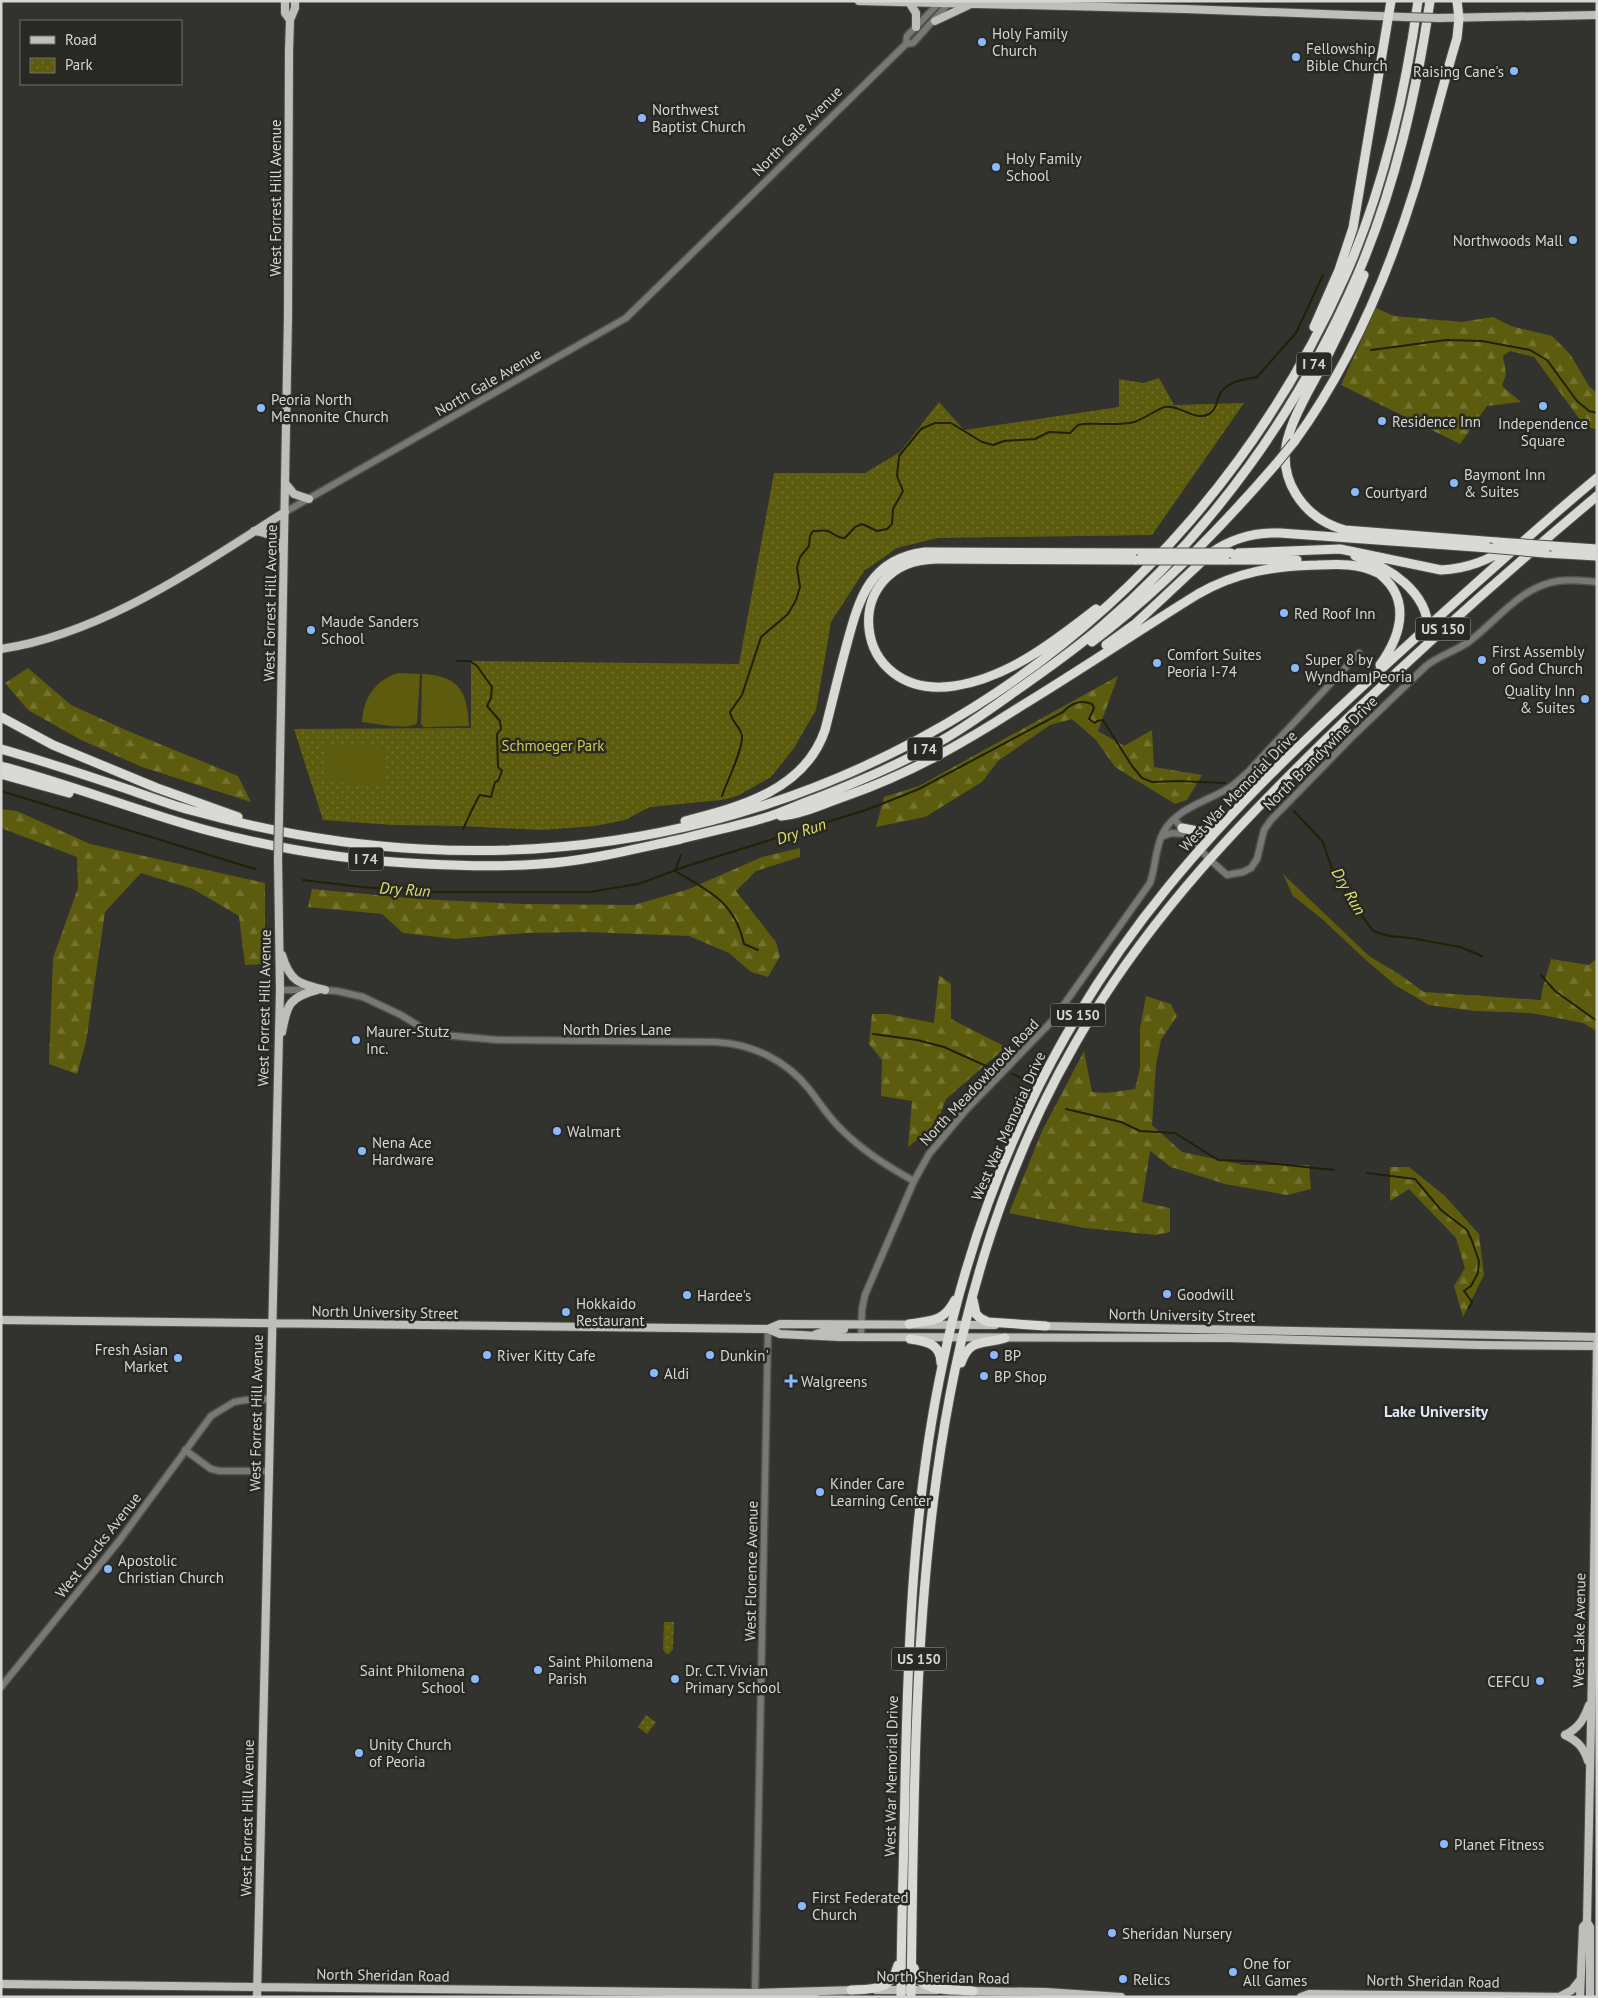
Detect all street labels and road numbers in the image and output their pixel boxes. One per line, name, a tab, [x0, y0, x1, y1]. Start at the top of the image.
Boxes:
street label: North Gale Avenue	[748, 82, 846, 180]
street label: West Forrest Hill Avenue	[266, 119, 285, 277]
street label: North Gale Avenue	[431, 344, 545, 420]
road number: I 74	[1296, 352, 1332, 376]
street label: West Forrest Hill Avenue	[259, 524, 281, 682]
road number: US 150	[1416, 618, 1470, 640]
street label: North Brandywine Drive	[1259, 692, 1381, 814]
street label: West War Memorial Drive	[1175, 726, 1301, 856]
road number: I 74	[908, 738, 942, 761]
road number: I 74	[348, 848, 384, 871]
street label: West Forrest Hill Avenue	[253, 929, 275, 1087]
road number: US 150	[1050, 1004, 1106, 1026]
street label: North Meadowbrook Road	[915, 1015, 1043, 1149]
street label: North Dries Lane	[563, 1020, 671, 1039]
street label: West War Memorial Drive	[967, 1049, 1049, 1203]
street label: North University Street	[311, 1301, 459, 1323]
street label: North University Street	[1108, 1304, 1256, 1326]
street label: West Forrest Hill Avenue	[245, 1334, 267, 1492]
street label: West Loucks Avenue	[51, 1489, 145, 1601]
street label: West Florence Avenue	[740, 1501, 762, 1641]
street label: West Lake Avenue	[1569, 1572, 1589, 1688]
road number: US 150	[892, 1648, 946, 1670]
street label: West War Memorial Drive	[880, 1695, 902, 1857]
street label: West Forrest Hill Avenue	[236, 1739, 258, 1897]
street label: North Sheridan Road	[316, 1964, 450, 1986]
street label: North Sheridan Road	[876, 1966, 1010, 1988]
street label: North Sheridan Road	[1366, 1970, 1500, 1992]

